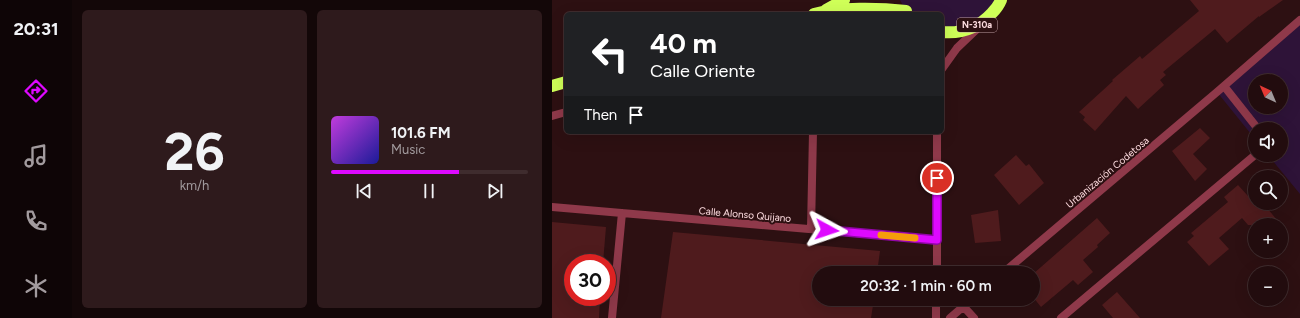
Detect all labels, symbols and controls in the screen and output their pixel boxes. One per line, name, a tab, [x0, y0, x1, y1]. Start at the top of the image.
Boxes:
text: 20:31	[13, 18, 59, 40]
road number: N-310a	[957, 18, 997, 32]
text: 40 m	[650, 26, 717, 60]
icon: left	[584, 28, 636, 80]
text: Calle Oriente	[650, 60, 755, 82]
north arrow	[1248, 74, 1288, 114]
map controls	[1248, 74, 1288, 306]
icon: directions	[22, 77, 50, 105]
icon: arrive	[625, 104, 647, 126]
text: Then	[584, 106, 617, 124]
text: 26	[164, 121, 225, 183]
button: sound	[1248, 122, 1288, 162]
text: 101.6 FM	[391, 124, 451, 142]
street label: Urbanización Codetosa	[1063, 134, 1152, 211]
icon: music	[22, 142, 50, 170]
text: Music	[391, 142, 425, 157]
pin	[920, 161, 954, 195]
icon: arrive	[926, 167, 948, 189]
button: search	[1248, 170, 1288, 210]
text: km/h	[180, 178, 209, 193]
icon: previous	[353, 180, 375, 202]
icon: pause	[418, 180, 440, 202]
icon: next	[484, 180, 506, 202]
street label: Calle Alonso Quijano	[698, 204, 792, 225]
icon: phone	[22, 207, 50, 235]
position arrow	[806, 209, 848, 251]
button: +	[1248, 218, 1288, 258]
speed limit sign: 30	[564, 254, 616, 306]
button: −	[1248, 266, 1288, 306]
icon: climate	[22, 272, 50, 300]
text: 20:32 · 1 min · 60 m	[860, 277, 992, 295]

